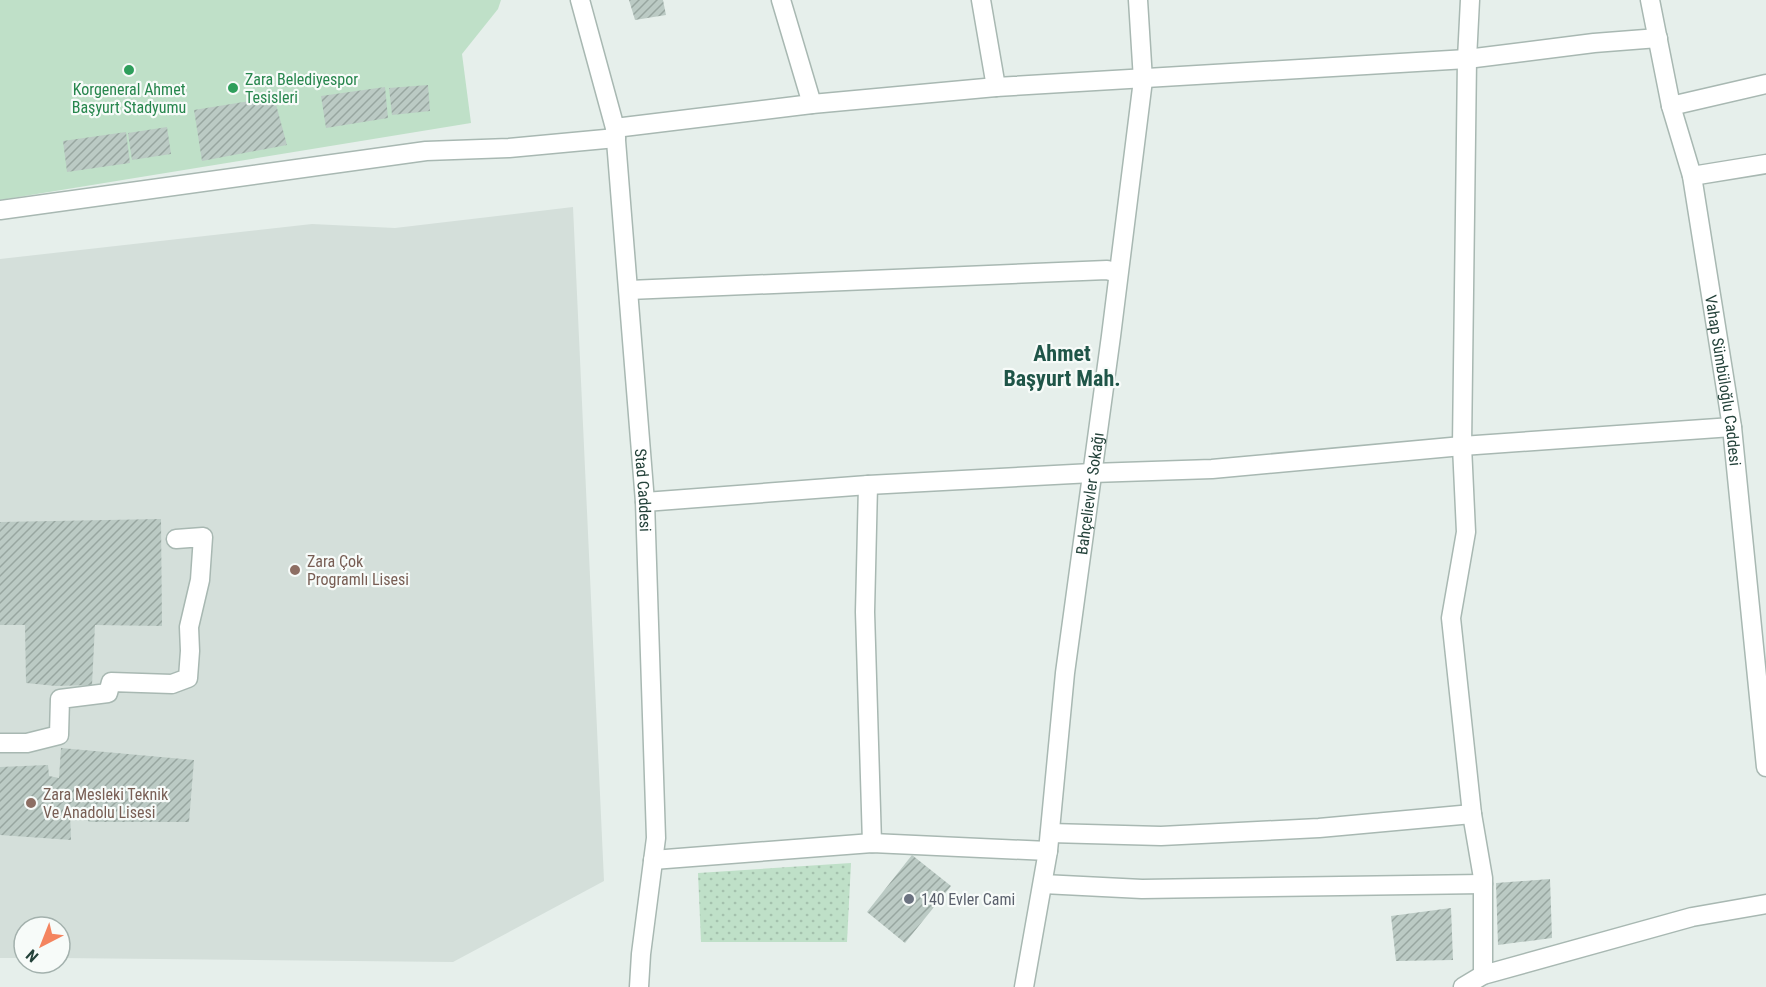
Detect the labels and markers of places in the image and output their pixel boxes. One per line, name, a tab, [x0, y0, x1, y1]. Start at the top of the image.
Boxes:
marker: Korgeneral Ahmet Başyurt Stadyumu	[122, 63, 136, 77]
place label: Zara Belediyespor Tesisleri	[245, 70, 358, 107]
place label: Korgeneral Ahmet Başyurt Stadyumu	[72, 80, 186, 117]
marker: Zara Belediyespor Tesisleri	[226, 81, 240, 95]
place label: Zara Çok Programlı Lisesi	[307, 552, 409, 589]
marker: Zara Çok Programlı Lisesi	[288, 563, 302, 577]
place label: Zara Mesleki Teknik Ve Anadolu Lisesi	[43, 785, 169, 822]
marker: Zara Mesleki Teknik Ve Anadolu Lisesi	[24, 796, 38, 810]
place label: 140 Evler Cami	[921, 890, 1015, 909]
marker: 140 Evler Cami	[902, 892, 916, 906]

